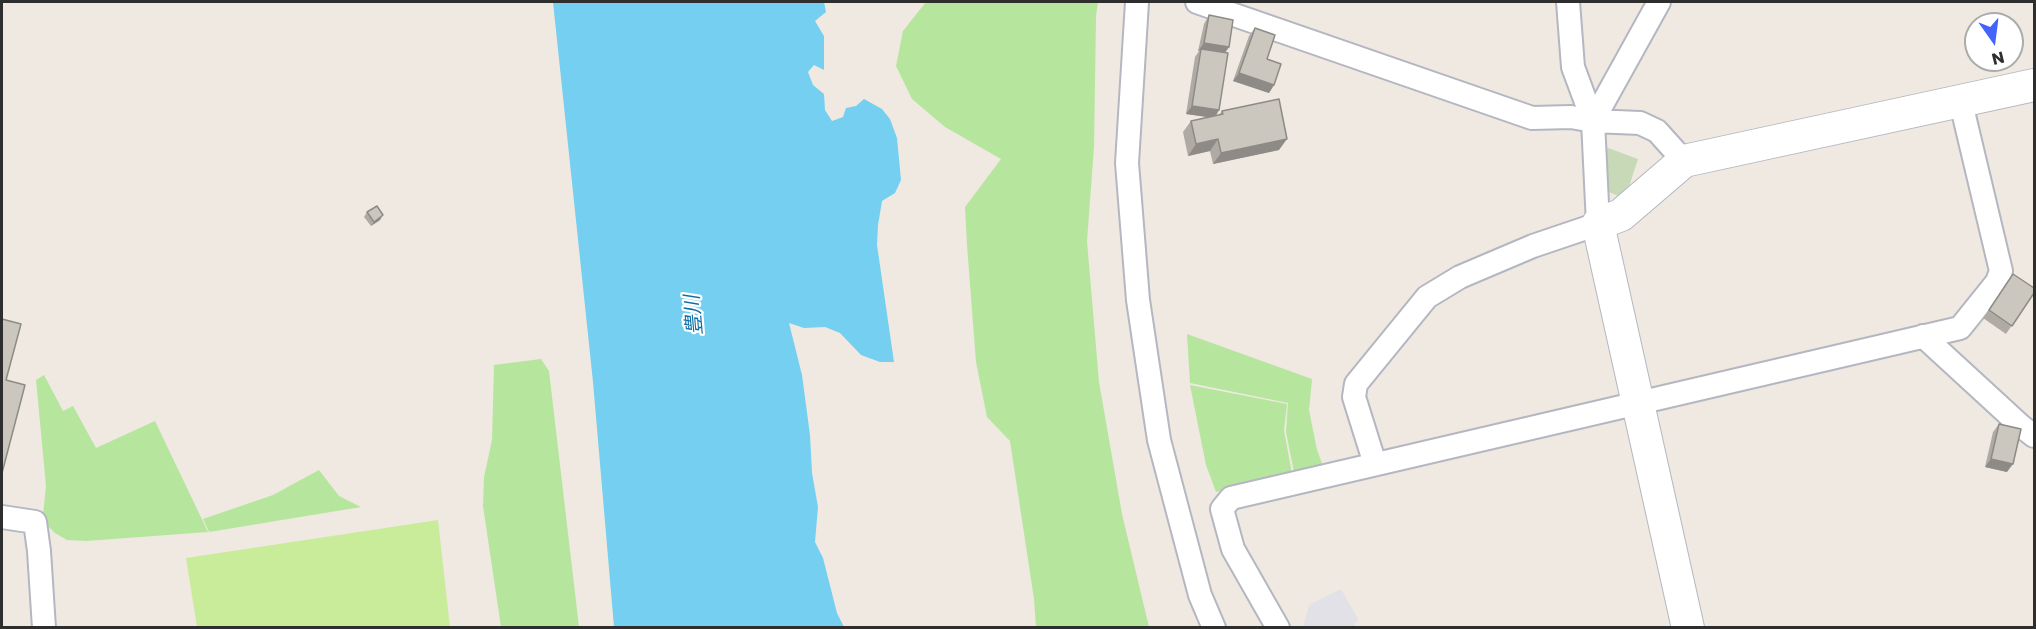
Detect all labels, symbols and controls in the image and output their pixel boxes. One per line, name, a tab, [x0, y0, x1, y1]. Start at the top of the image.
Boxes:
north arrow	[1964, 12, 2024, 72]
text: N	[1989, 45, 2007, 71]
water label: 豊川	[681, 294, 709, 336]

